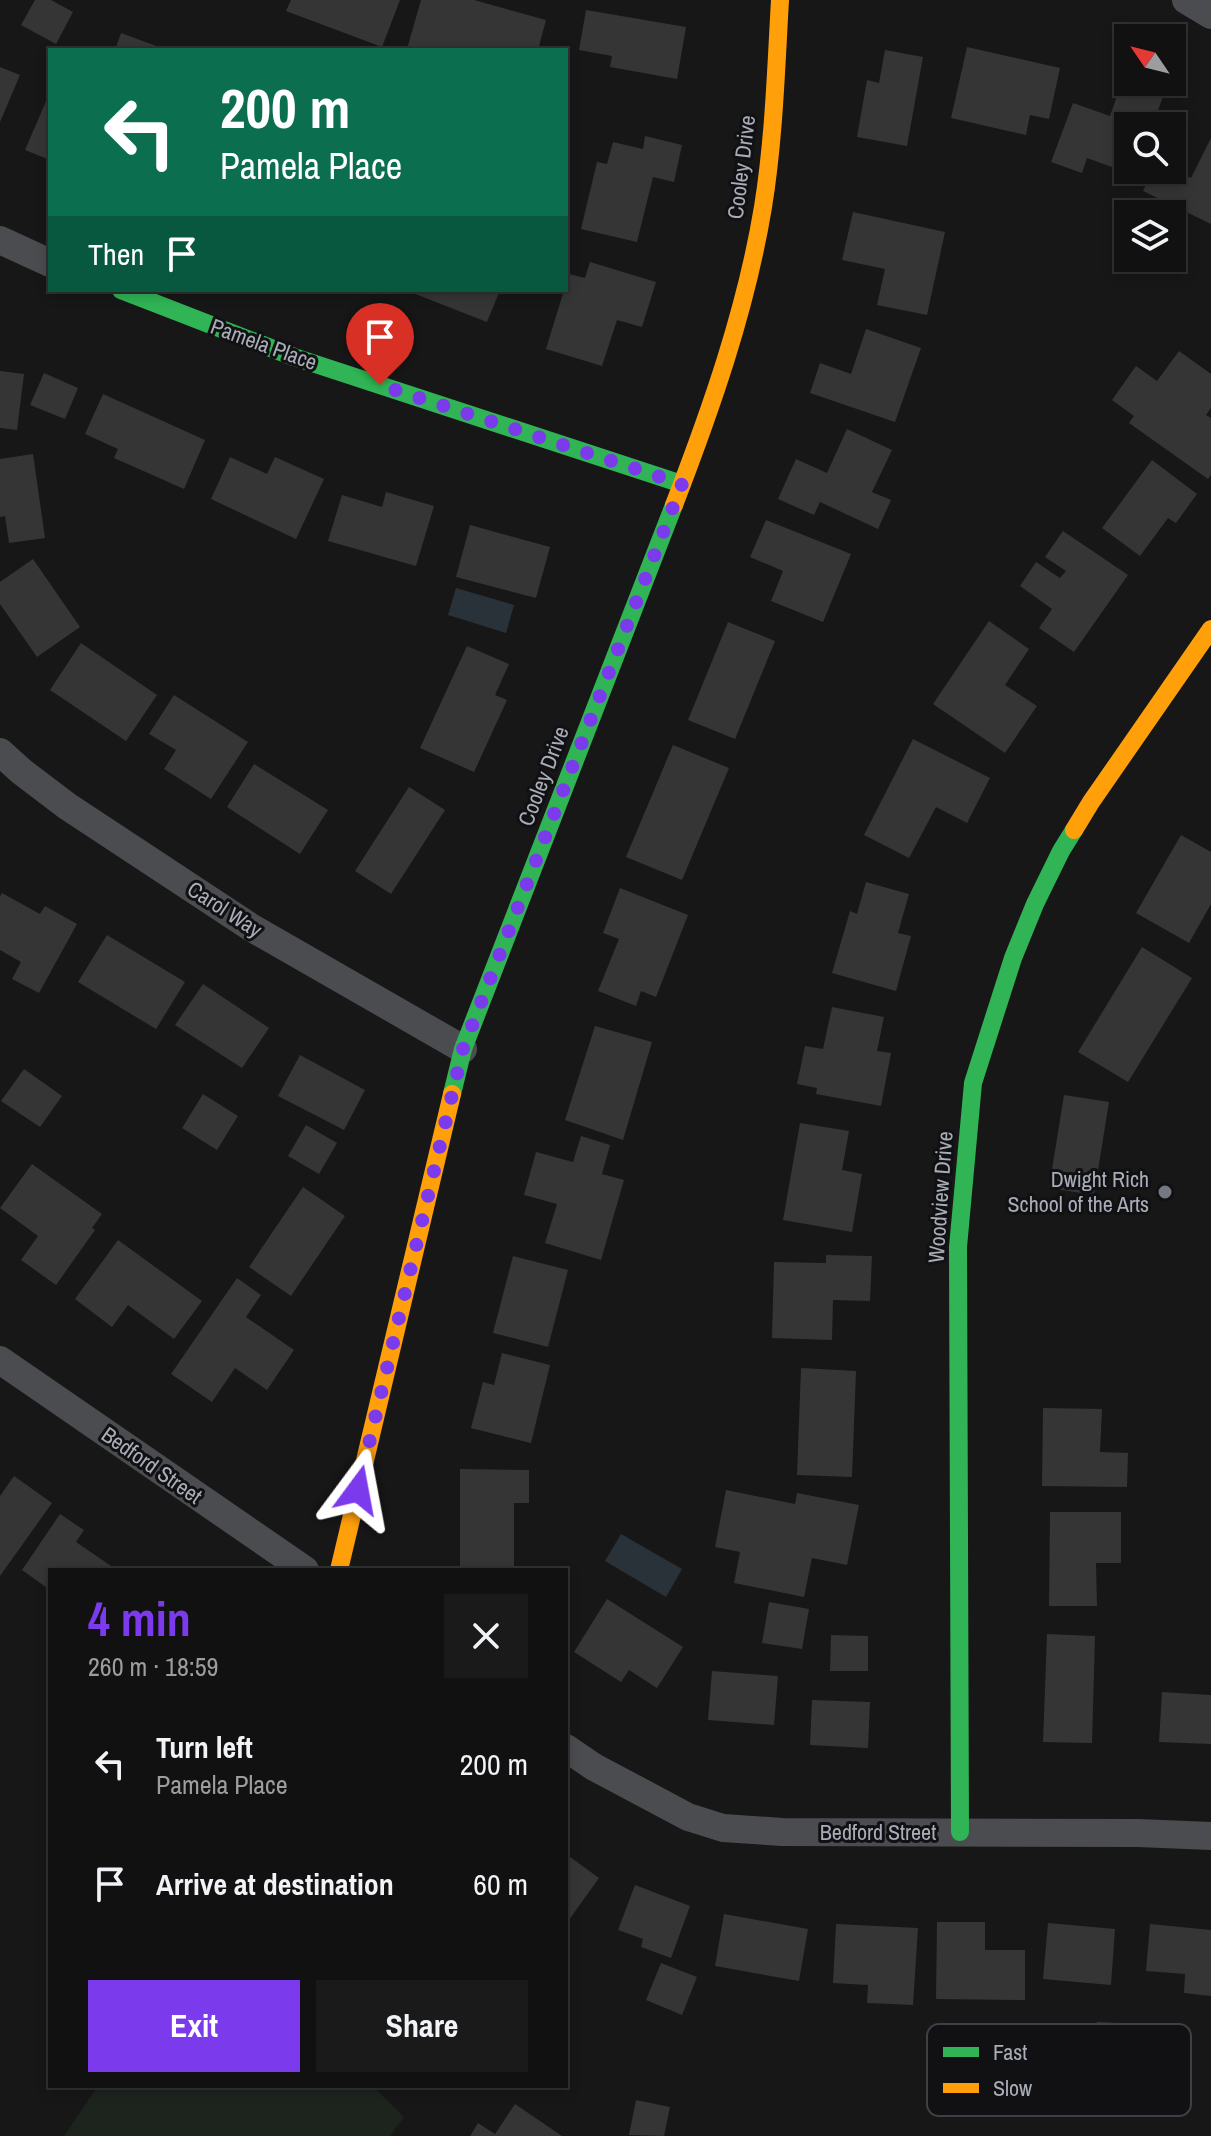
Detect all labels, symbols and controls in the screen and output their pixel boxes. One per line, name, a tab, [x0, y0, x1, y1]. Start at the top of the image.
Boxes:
north arrow	[1114, 24, 1186, 96]
map controls	[1114, 24, 1186, 272]
text: 200 m	[220, 70, 350, 145]
icon: left	[88, 80, 192, 184]
button: search	[1114, 112, 1186, 184]
street label: Cooley Drive	[720, 113, 762, 221]
text: Pamela Place	[220, 142, 402, 190]
button: layers	[1114, 200, 1186, 272]
icon: arrive	[160, 232, 204, 276]
text: Then	[88, 234, 144, 274]
pin	[346, 303, 414, 385]
street label: Pamela Place	[207, 311, 321, 377]
icon: arrive	[358, 315, 402, 359]
street label: Cooley Drive	[510, 722, 576, 830]
street label: Carol Way	[182, 874, 268, 944]
street label: Woodview Drive	[920, 1130, 960, 1264]
place label: Dwight Rich School of the Arts	[1008, 1164, 1149, 1219]
marker: Dwight Rich School of the Arts	[1156, 1183, 1174, 1201]
street label: Bedford Street	[96, 1419, 208, 1511]
position arrow	[316, 1448, 400, 1532]
text: 4 min	[88, 1586, 191, 1651]
button: close	[444, 1594, 528, 1678]
text: 260 m · 18:59	[88, 1649, 218, 1684]
text: Turn left	[156, 1727, 253, 1767]
icon: left	[88, 1742, 132, 1786]
text: 200 m	[460, 1744, 528, 1784]
text: Pamela Place	[156, 1767, 288, 1802]
street label: Bedford Street	[820, 1817, 936, 1847]
icon: arrive	[88, 1862, 132, 1906]
text: Arrive at destination	[156, 1864, 394, 1904]
text: 60 m	[473, 1864, 528, 1904]
button: Exit	[88, 1980, 300, 2072]
button: Share	[316, 1980, 528, 2072]
legend	[927, 2024, 1191, 2116]
text: Fast	[993, 2037, 1027, 2067]
text: Slow	[993, 2073, 1032, 2103]

